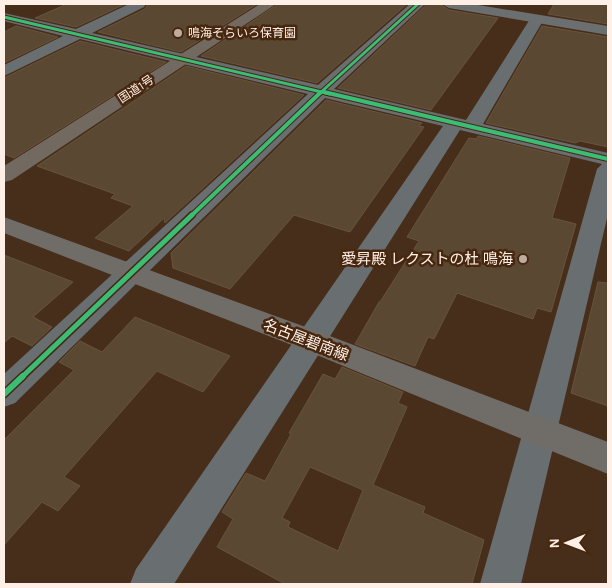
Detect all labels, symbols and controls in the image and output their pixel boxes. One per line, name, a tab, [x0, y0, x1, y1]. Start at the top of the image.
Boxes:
place label: 鳴海そらいろ保育園	[188, 26, 296, 40]
marker: 鳴海そらいろ保育園	[172, 27, 184, 39]
street label: 国道1号	[115, 72, 157, 106]
place label: 愛昇殿 レクストの杜 鳴海	[341, 250, 513, 268]
marker: 愛昇殿 レクストの杜 鳴海	[517, 253, 529, 265]
street label: 名古屋碧南線	[261, 315, 351, 365]
north arrow	[542, 518, 592, 568]
text: N	[546, 538, 563, 548]

